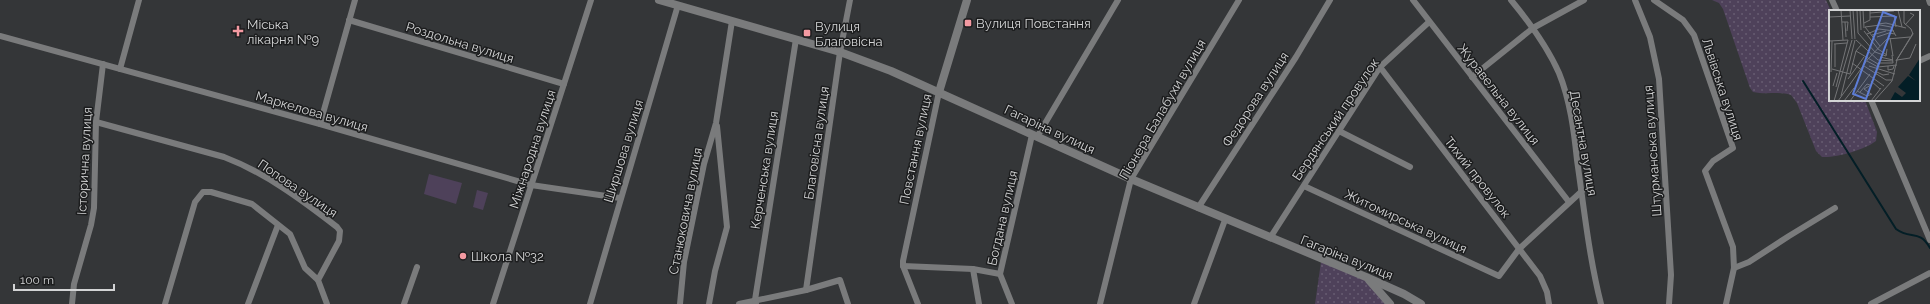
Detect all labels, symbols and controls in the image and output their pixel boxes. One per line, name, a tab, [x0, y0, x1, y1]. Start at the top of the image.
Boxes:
inset map	[1829, 10, 1920, 101]
place label: Вулиця Повстання	[976, 16, 1091, 31]
place label: Міська лікарня №9	[247, 17, 320, 47]
marker: Вулиця Повстання	[963, 18, 973, 28]
street label: Роздольна вулиця	[404, 19, 516, 66]
place label: Вулиця Благовісна	[815, 19, 883, 49]
marker: Міська лікарня №9	[232, 25, 244, 37]
marker: Вулиця Благовісна	[802, 28, 812, 38]
street label: Львівська вулиця	[1699, 36, 1746, 142]
street label: Піонера Балабухи вулиця	[1116, 37, 1209, 182]
street label: Журавельна вулиця	[1454, 41, 1543, 148]
street label: Федорова вулиця	[1219, 49, 1292, 149]
street label: Бердянський провулок	[1289, 55, 1382, 183]
street label: Благовісна вулиця	[801, 85, 832, 201]
street label: Штурманська вулиця	[1640, 85, 1665, 217]
street label: Маркелова вулиця	[254, 88, 370, 135]
street label: Міжнародна вулиця	[506, 88, 559, 210]
street label: Десантна вулиця	[1567, 89, 1600, 197]
street label: Повстання вулиця	[896, 92, 935, 206]
street label: Ширшова вулиця	[601, 98, 646, 204]
street label: Гагаріна вулиця	[1002, 102, 1098, 157]
street label: Історична вулиця	[74, 107, 95, 215]
street label: Керченська вулиця	[748, 110, 781, 230]
street label: Тихий провулок	[1441, 134, 1514, 221]
street label: Станюковича вулиця	[666, 146, 705, 276]
street label: Попова вулиця	[255, 156, 340, 221]
street label: Богдана вулиця	[984, 169, 1021, 267]
street label: Житомирська вулиця	[1342, 186, 1469, 256]
street label: Гагаріна вулиця	[1298, 232, 1395, 283]
place label: Школа №32	[471, 249, 544, 264]
marker: Школа №32	[458, 251, 468, 261]
scale bar	[14, 266, 114, 292]
text: 100 m	[20, 273, 54, 287]

